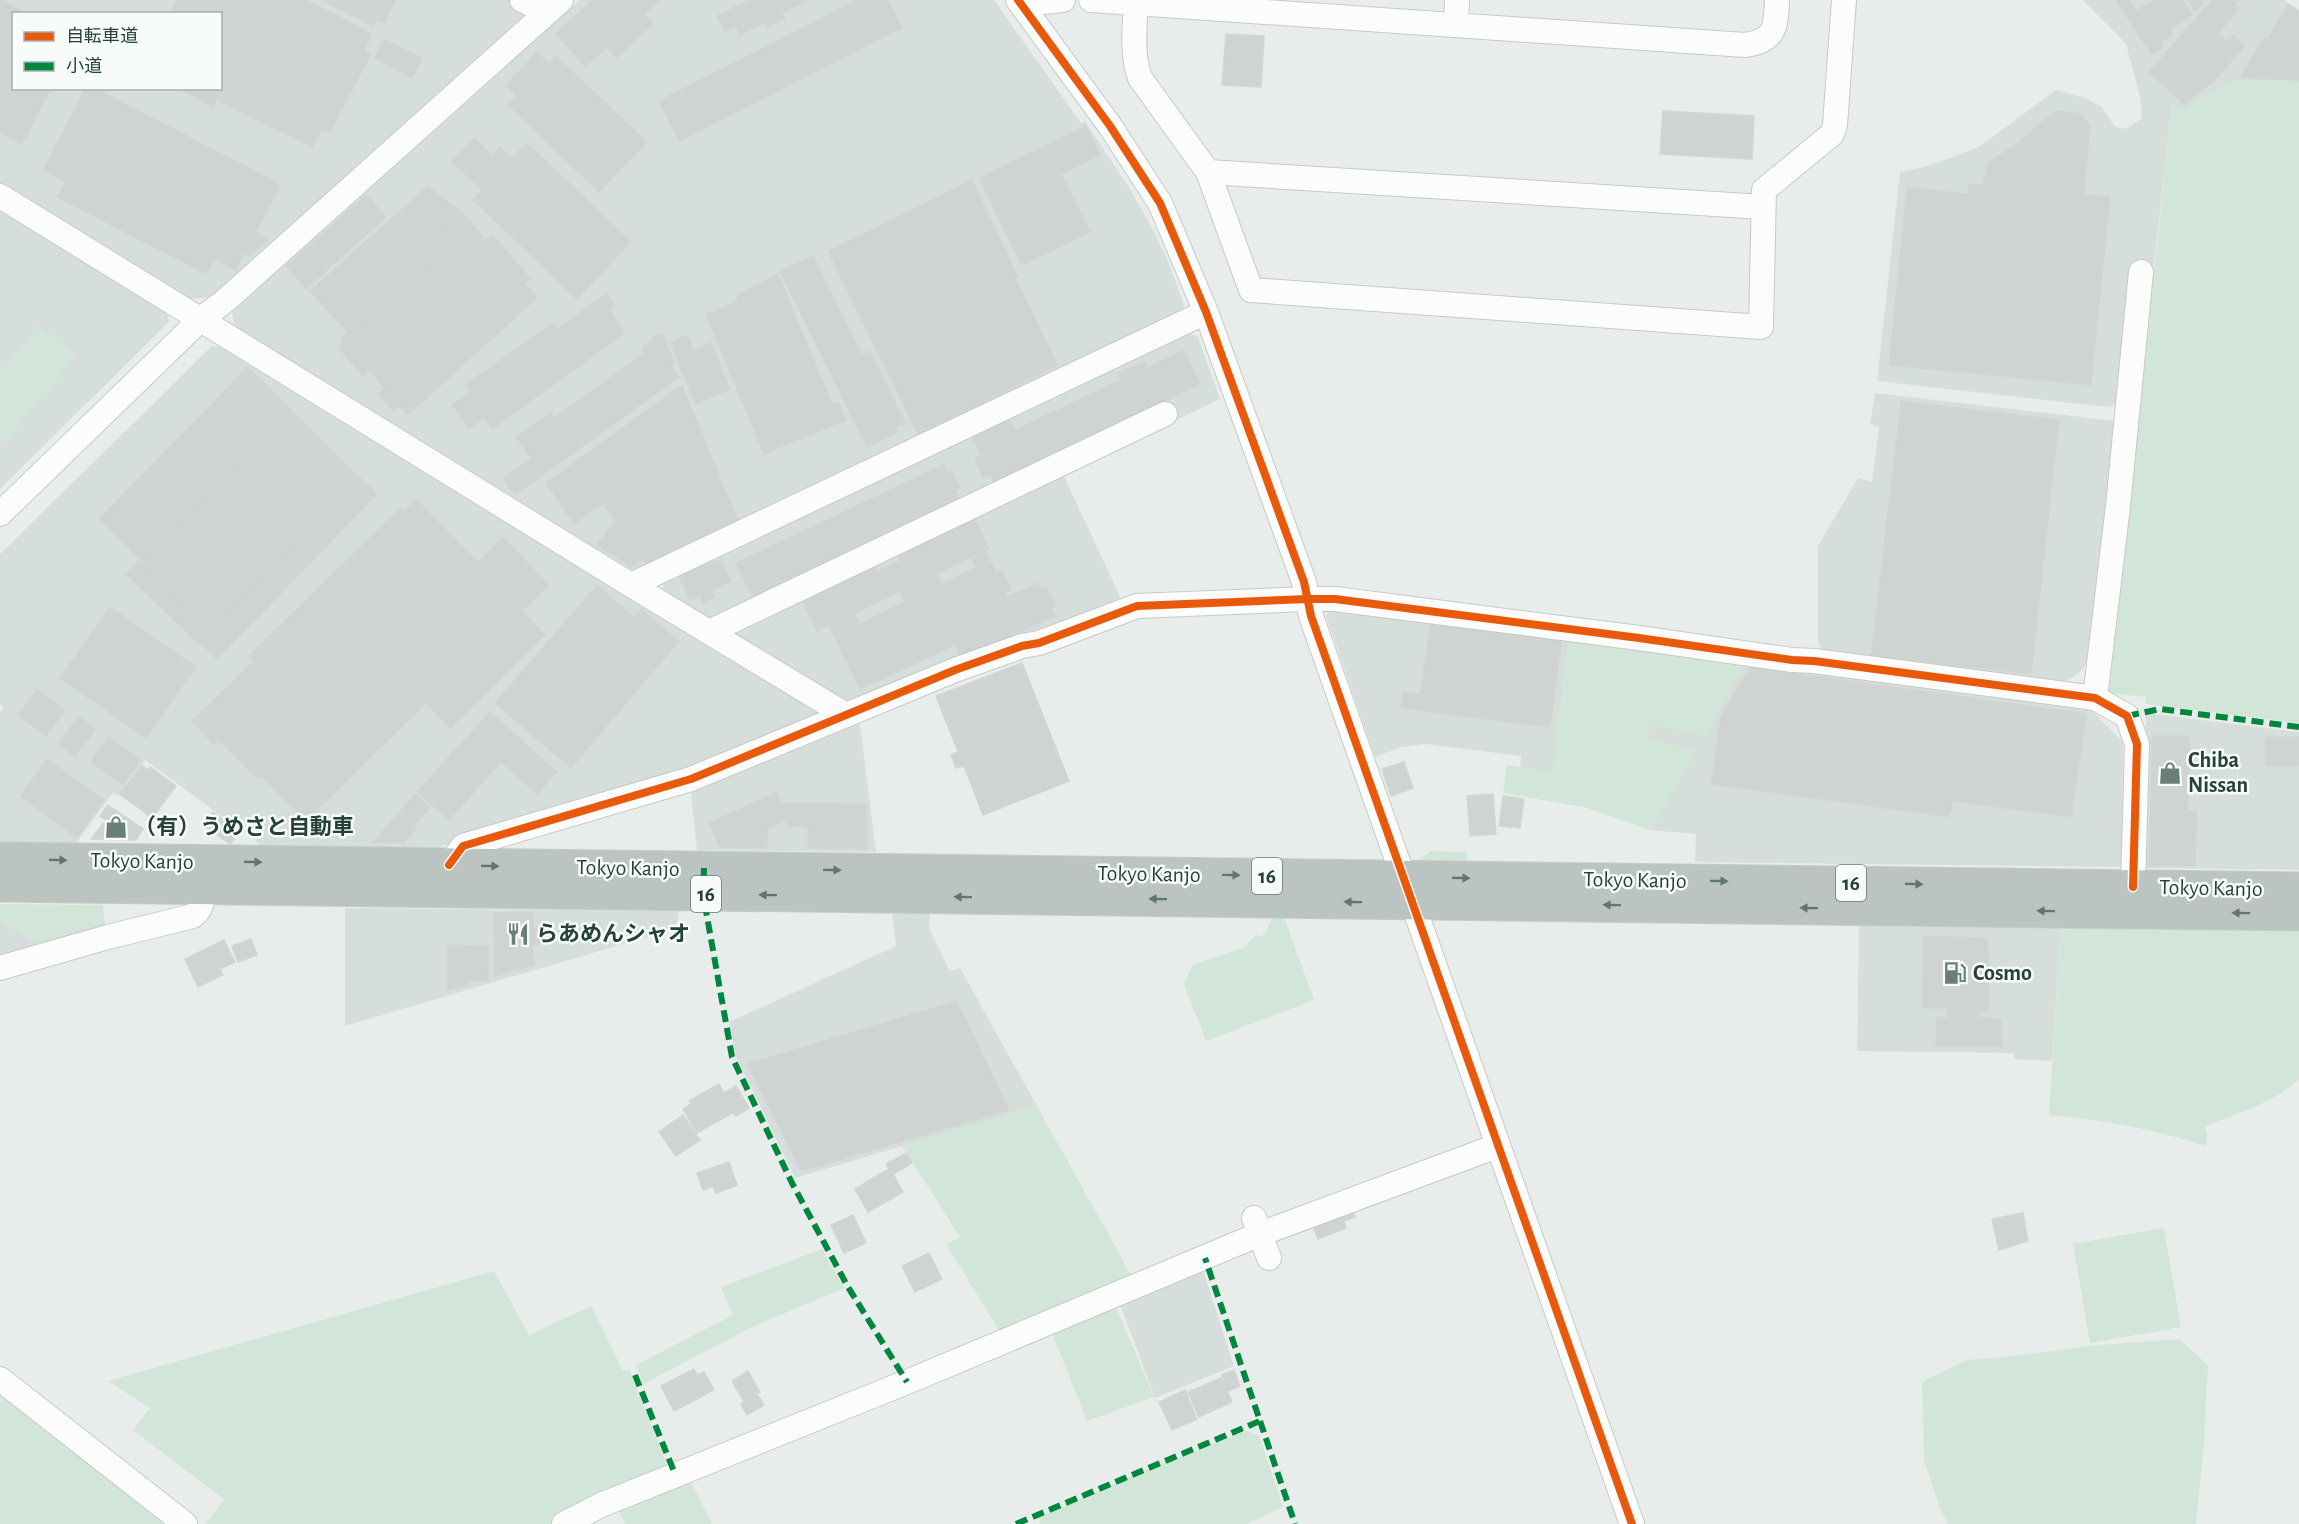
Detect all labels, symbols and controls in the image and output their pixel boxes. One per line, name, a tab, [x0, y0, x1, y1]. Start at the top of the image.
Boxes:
legend	[12, 12, 222, 90]
text: 自転車道	[66, 26, 138, 46]
text: 小道	[66, 56, 102, 76]
place label: Chiba Nissan	[2188, 749, 2248, 796]
shop icon: Chiba Nissan	[2157, 760, 2183, 786]
shop icon: （有）うめさと自動車	[103, 814, 129, 840]
place label: （有）うめさと自動車	[134, 815, 354, 838]
street label: Tokyo Kanjo	[90, 849, 194, 873]
one-way arrow	[49, 855, 68, 864]
street label: Tokyo Kanjo	[576, 856, 680, 880]
one-way arrow	[244, 857, 263, 867]
road number: 16	[1252, 858, 1282, 894]
one-way arrow	[481, 861, 500, 871]
street label: Tokyo Kanjo	[1097, 862, 1201, 886]
one-way arrow	[823, 865, 842, 875]
road number: 16	[1836, 865, 1866, 901]
street label: Tokyo Kanjo	[1583, 868, 1687, 892]
one-way arrow	[1222, 870, 1241, 880]
one-way arrow	[1452, 873, 1471, 883]
road number: 16	[691, 876, 721, 912]
street label: Tokyo Kanjo	[2159, 876, 2263, 900]
one-way arrow	[1710, 877, 1729, 886]
one-way arrow	[1905, 879, 1924, 889]
one-way arrow	[759, 890, 778, 900]
one-way arrow	[954, 892, 973, 902]
one-way arrow	[1149, 895, 1168, 904]
one-way arrow	[1344, 897, 1363, 907]
one-way arrow	[1603, 900, 1622, 910]
one-way arrow	[1799, 903, 1818, 913]
one-way arrow	[2036, 906, 2055, 916]
one-way arrow	[2231, 908, 2250, 918]
restaurant icon: らあめんシャオ	[505, 921, 531, 947]
place label: らあめんシャオ	[536, 923, 690, 945]
fuel station icon: Cosmo	[1942, 960, 1968, 986]
place label: Cosmo	[1973, 962, 2032, 984]

